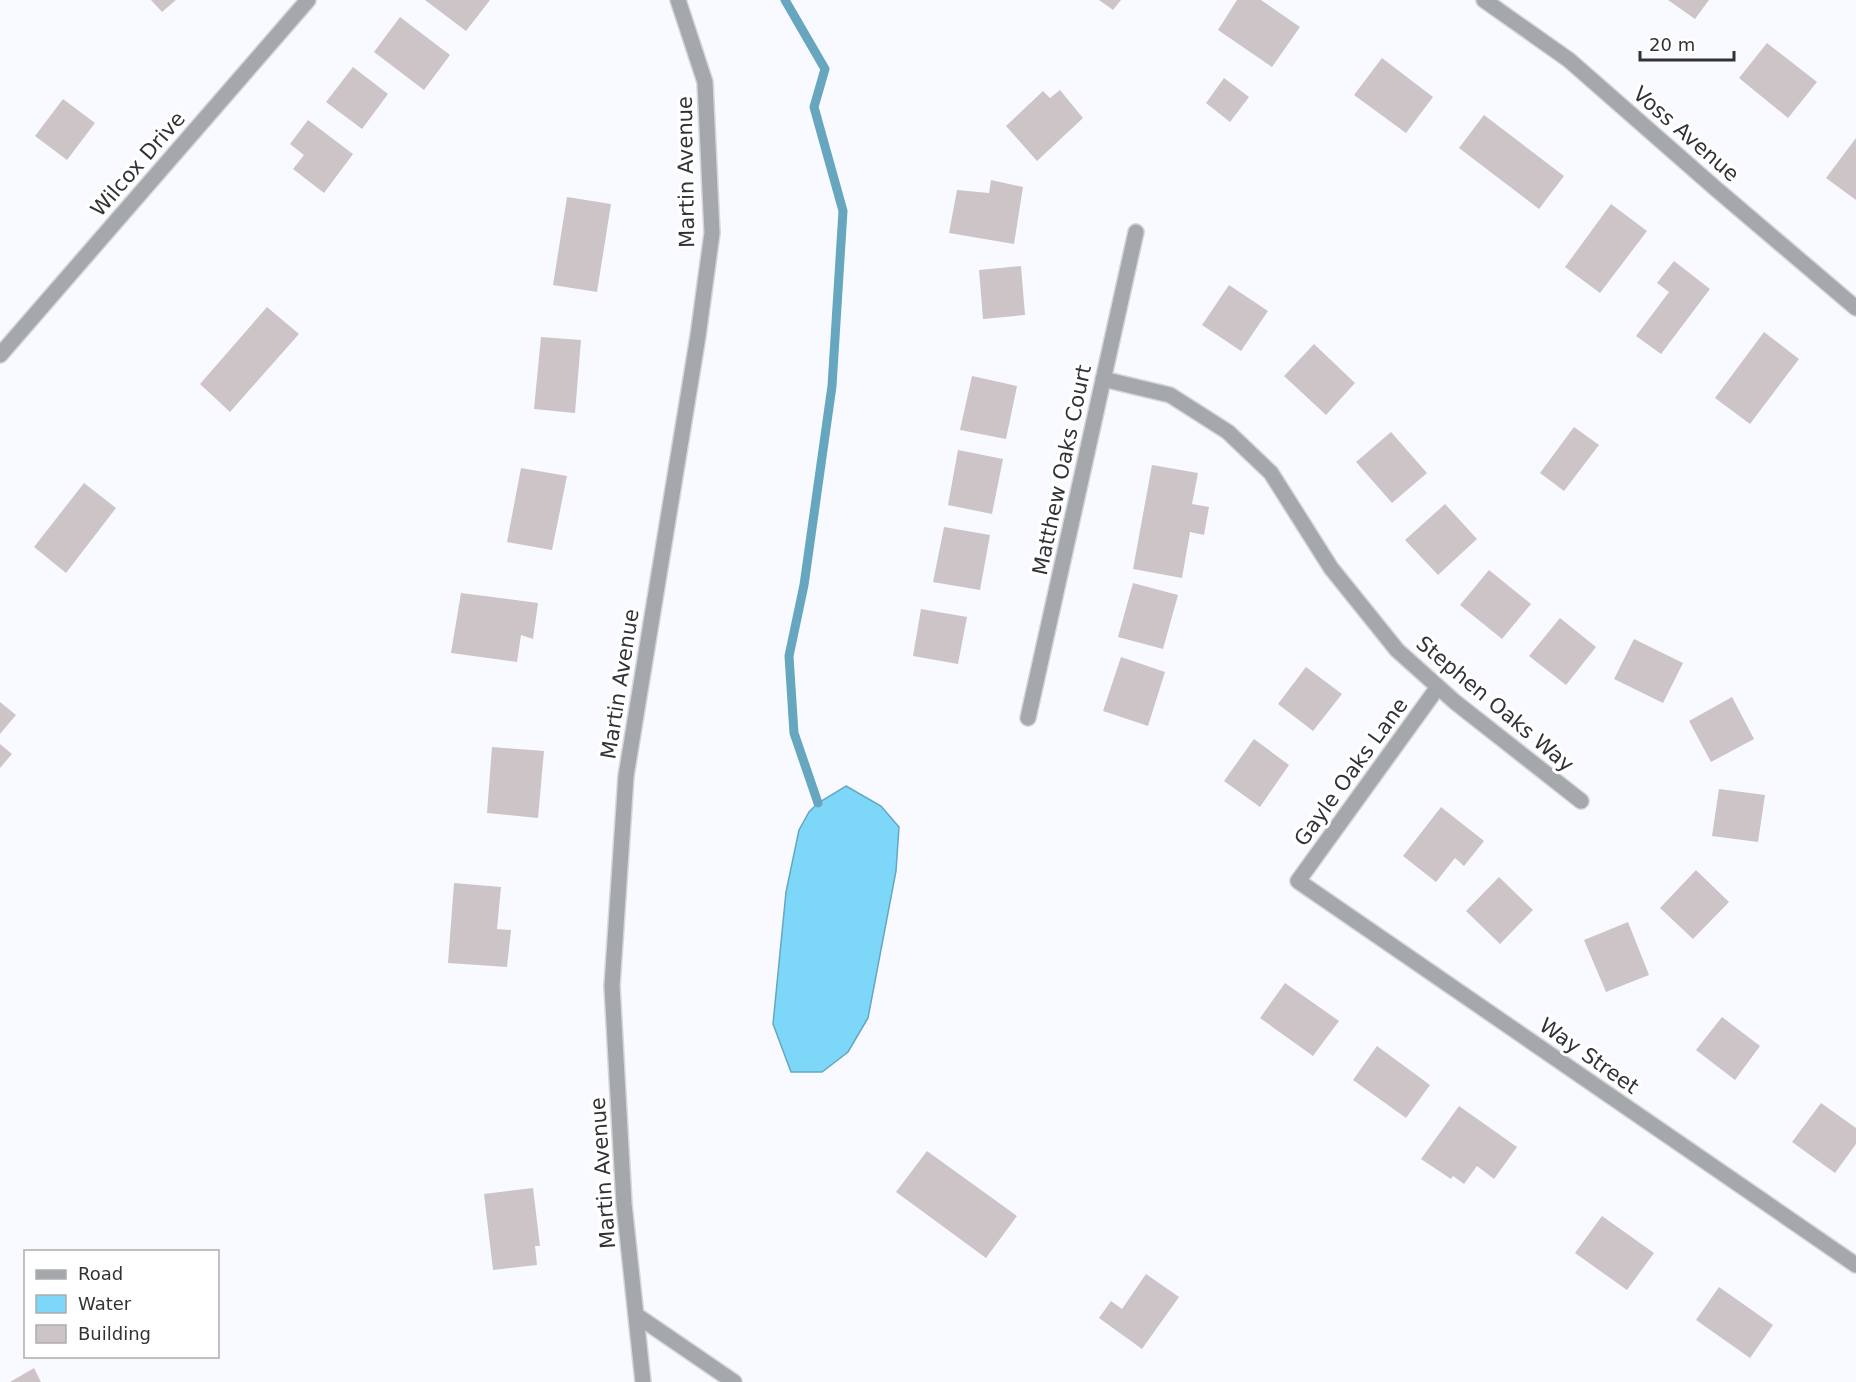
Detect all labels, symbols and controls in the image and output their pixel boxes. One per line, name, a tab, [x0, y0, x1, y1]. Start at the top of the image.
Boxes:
scale bar	[1640, 24, 1734, 62]
text: 20 m	[1649, 34, 1695, 55]
street label: Voss Avenue	[1628, 82, 1744, 186]
street label: Martin Avenue	[673, 96, 699, 248]
street label: Wilcox Drive	[86, 107, 190, 221]
street label: Matthew Oaks Court	[1028, 363, 1096, 577]
street label: Martin Avenue	[596, 607, 644, 761]
street label: Stephen Oaks Way	[1411, 631, 1579, 777]
street label: Gayle Oaks Lane	[1289, 693, 1413, 851]
street label: Way Street	[1535, 1013, 1643, 1099]
street label: Martin Avenue	[586, 1096, 620, 1250]
legend	[24, 1250, 219, 1358]
text: Road	[78, 1263, 123, 1284]
text: Water	[78, 1293, 132, 1314]
text: Building	[78, 1323, 151, 1344]

